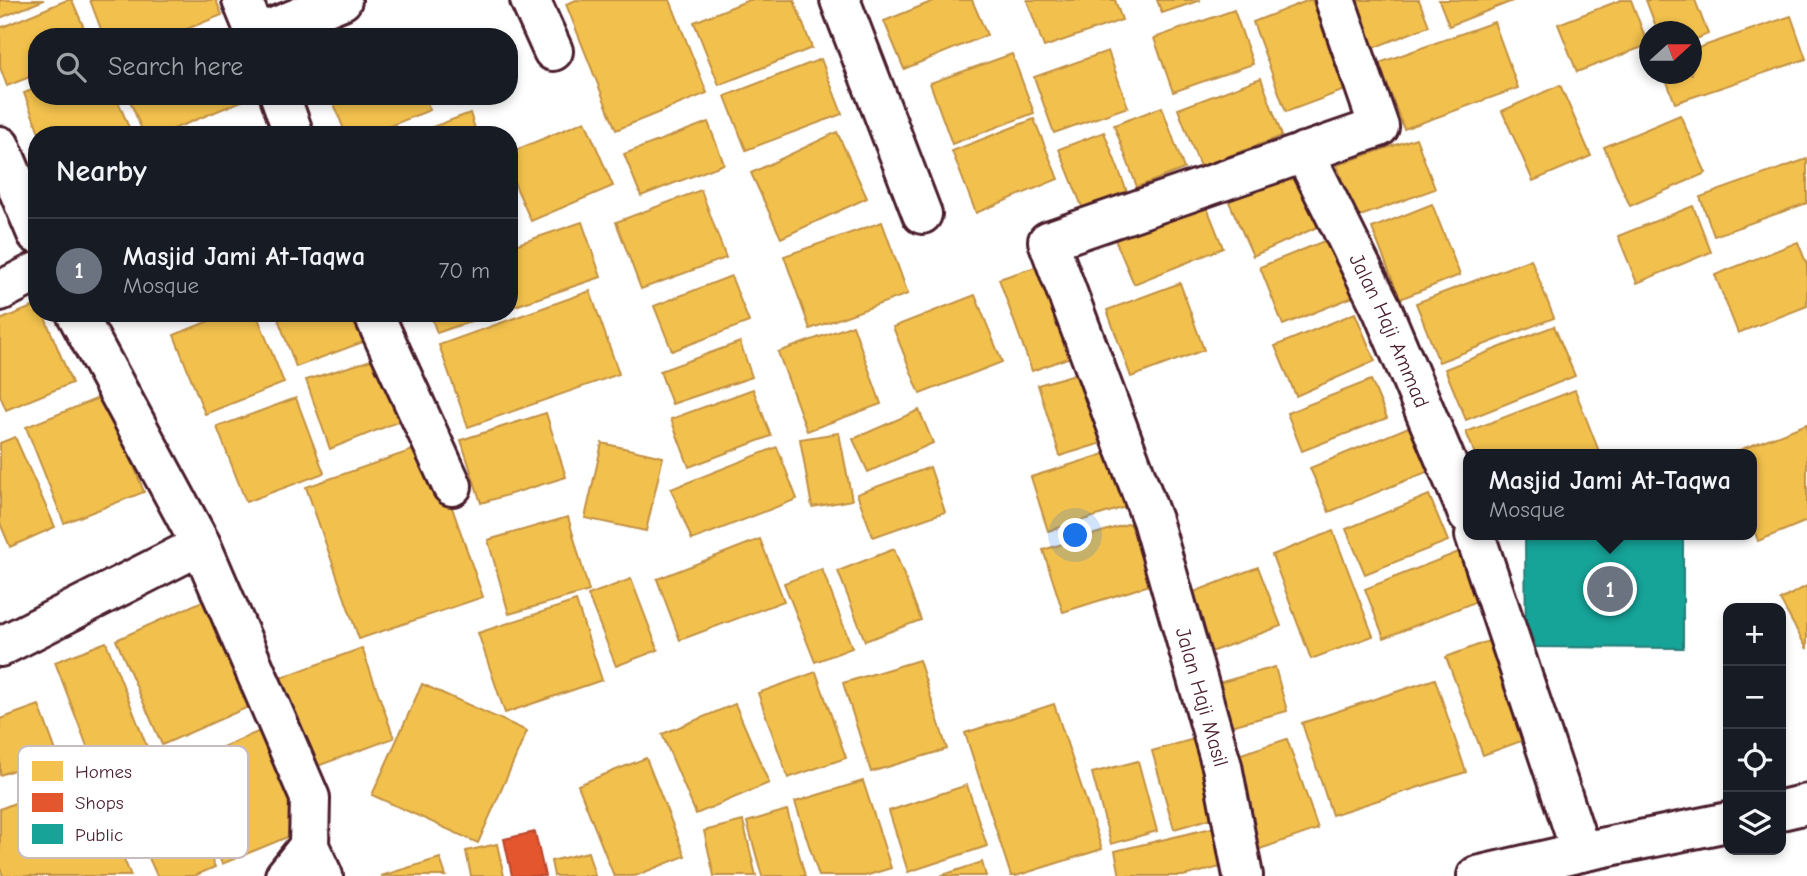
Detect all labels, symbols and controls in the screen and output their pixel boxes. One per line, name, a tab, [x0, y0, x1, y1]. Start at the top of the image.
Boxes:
north arrow	[1639, 21, 1702, 84]
search box	[28, 28, 518, 105]
icon: search	[52, 48, 90, 86]
text: Search here	[108, 52, 243, 82]
text: Nearby	[56, 154, 147, 189]
text: Masjid Jami At-Taqwa	[123, 242, 365, 272]
street label: Jalan Haji Ammad	[1344, 250, 1434, 411]
text: 1	[74, 257, 84, 284]
text: 70 m	[438, 257, 490, 284]
text: Mosque	[123, 272, 199, 299]
popup	[1463, 449, 1757, 540]
text: Masjid Jami At-Taqwa	[1489, 466, 1731, 496]
text: Mosque	[1489, 496, 1565, 523]
your location	[1058, 518, 1092, 552]
pin: 1	[1587, 563, 1633, 615]
map controls	[1723, 603, 1786, 855]
button: +	[1723, 603, 1786, 666]
street label: Jalan Haji Masil	[1171, 625, 1233, 769]
button: −	[1723, 666, 1786, 729]
button: locate	[1723, 729, 1786, 792]
legend	[18, 746, 248, 858]
text: Homes	[75, 761, 132, 783]
text: Shops	[75, 792, 124, 814]
button: layers	[1723, 792, 1786, 855]
text: Public	[75, 824, 123, 846]

